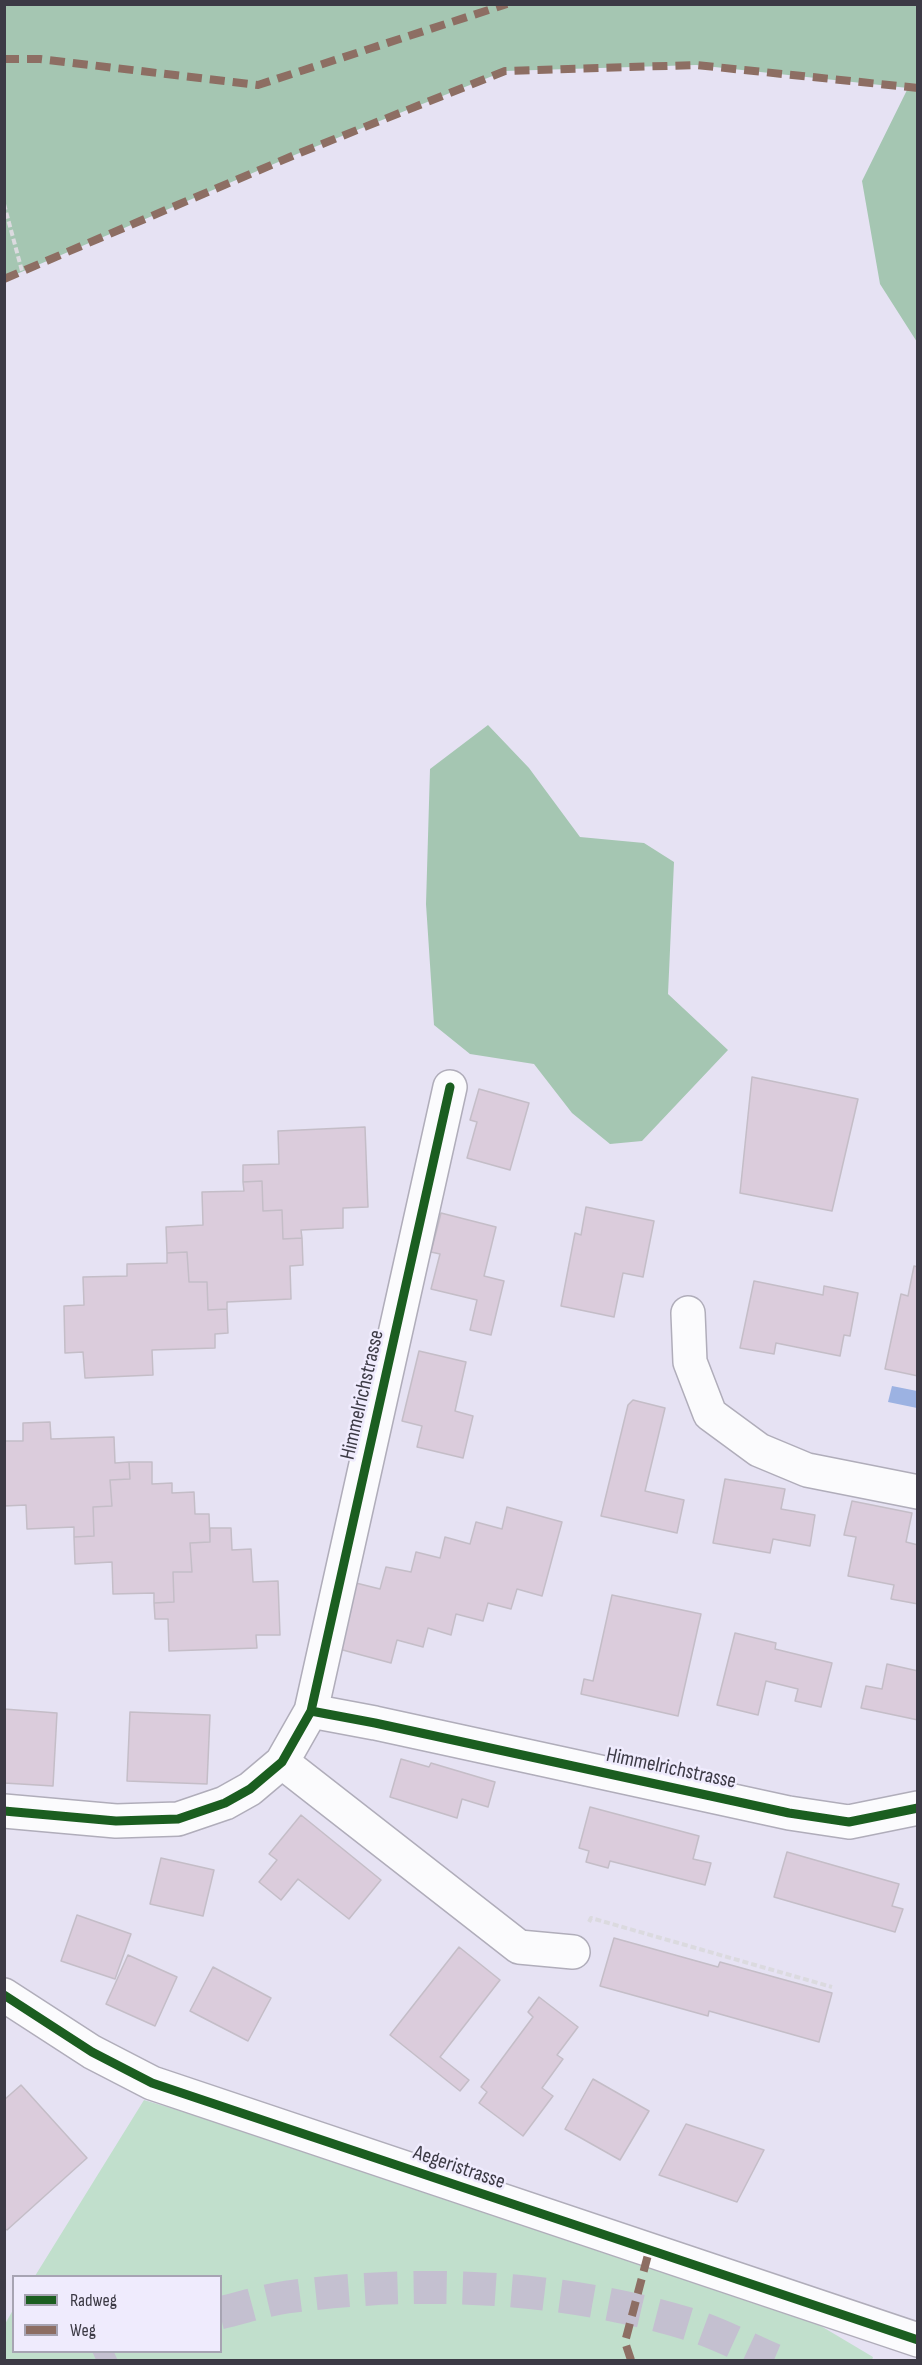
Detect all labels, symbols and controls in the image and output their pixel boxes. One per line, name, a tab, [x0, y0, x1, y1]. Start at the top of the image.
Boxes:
street label: Himmelrichstrasse	[336, 1328, 390, 1462]
street label: Himmelrichstrasse	[604, 1743, 738, 1795]
street label: Aegeristrasse	[410, 2141, 508, 2195]
legend	[12, 2275, 222, 2353]
text: Radweg	[70, 2290, 117, 2311]
text: Weg	[70, 2320, 96, 2341]

